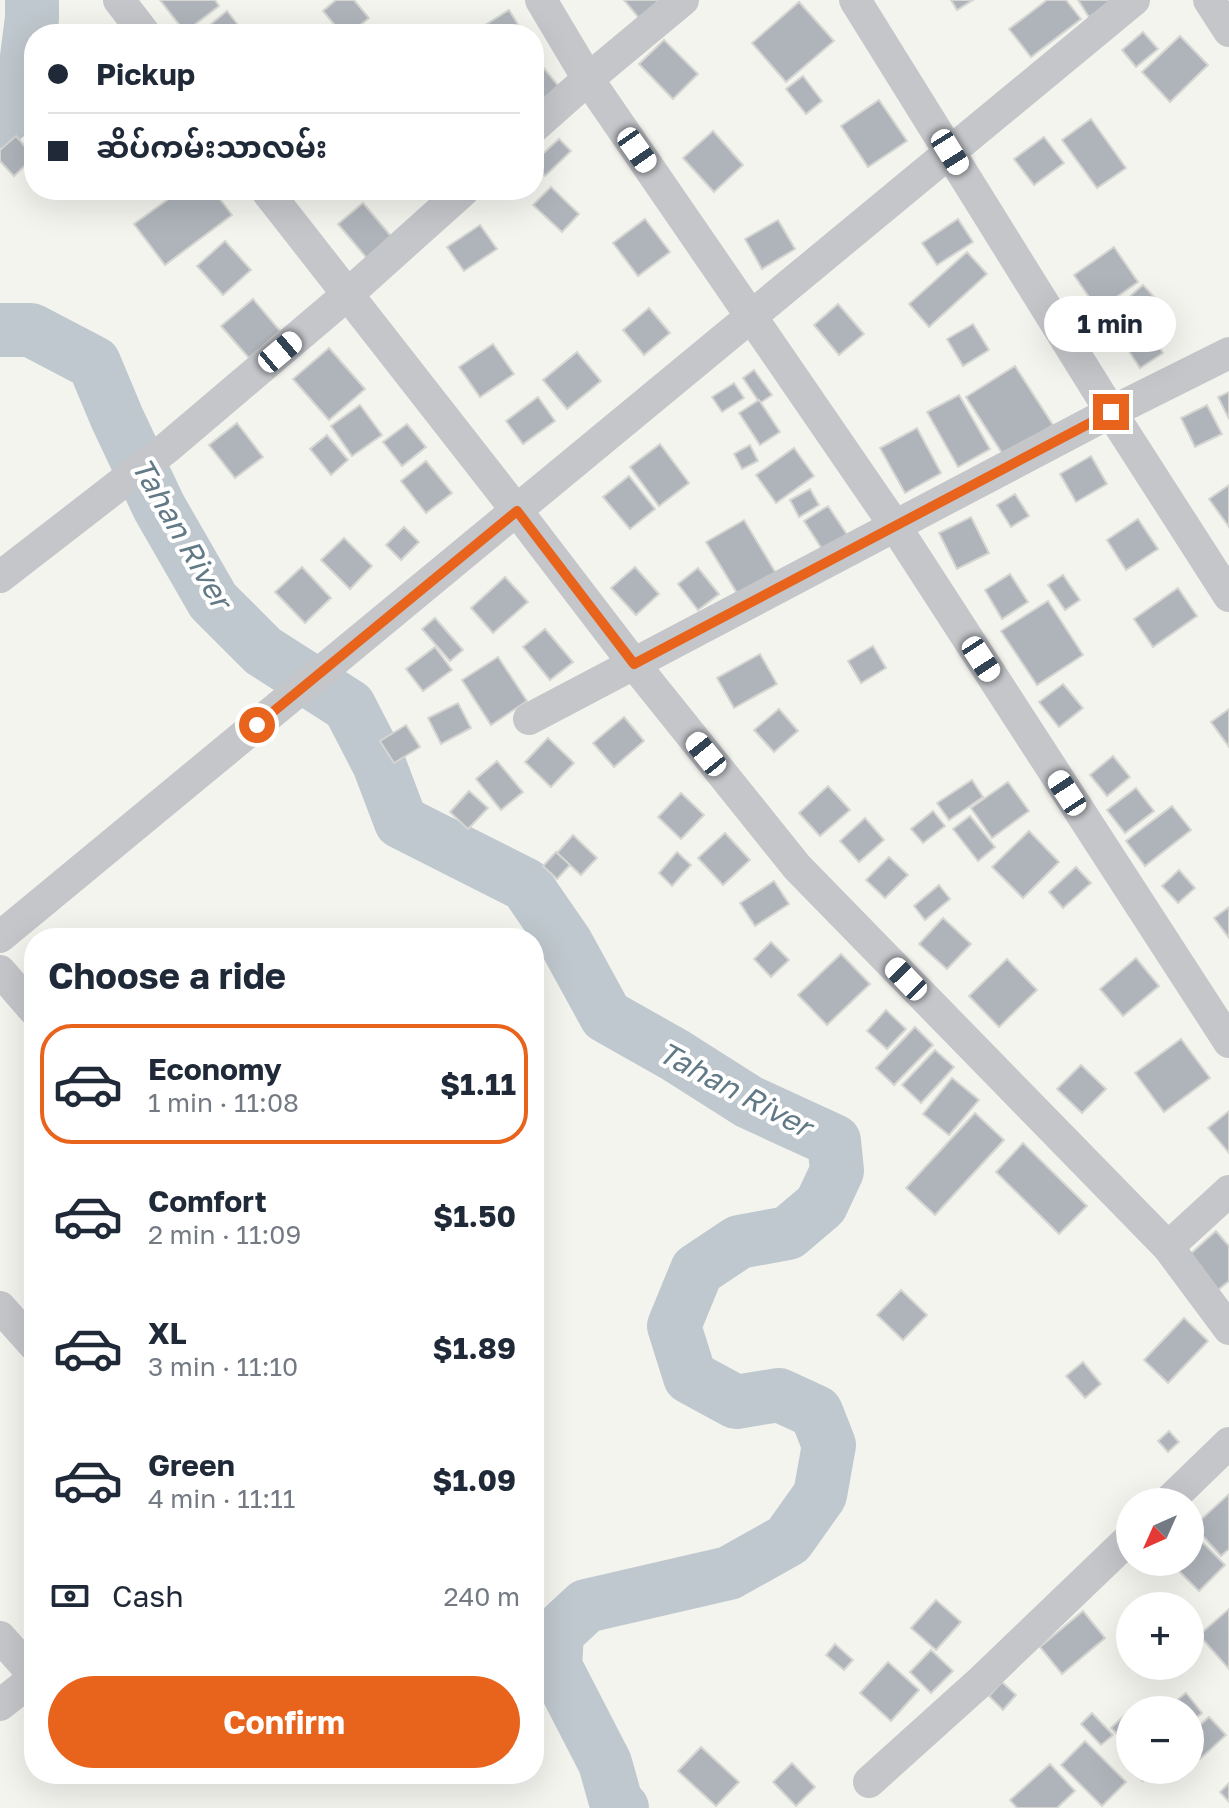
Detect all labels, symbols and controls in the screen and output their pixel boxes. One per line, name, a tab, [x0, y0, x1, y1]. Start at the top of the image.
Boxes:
text: Pickup	[96, 56, 195, 92]
car	[613, 123, 661, 177]
car	[927, 125, 973, 179]
text: ဆိပ်ကမ်းသာလမ်း	[96, 129, 327, 165]
callout: 1 min	[1045, 296, 1177, 352]
text: 1 min	[1077, 308, 1143, 339]
car	[254, 327, 306, 377]
route end	[1093, 394, 1129, 430]
water label: Tahan River	[124, 451, 242, 618]
car	[958, 632, 1004, 686]
route start	[239, 707, 275, 743]
car	[682, 728, 730, 780]
car	[1044, 766, 1090, 820]
car	[881, 953, 931, 1005]
text: Choose a ride	[48, 954, 286, 997]
water label: Tahan River	[652, 1034, 821, 1146]
icon: car	[52, 1048, 124, 1120]
text: Economy	[148, 1051, 282, 1087]
text: $1.11	[440, 1066, 516, 1102]
text: 1 min · 11:08	[148, 1087, 299, 1118]
icon: car	[52, 1180, 124, 1252]
text: Comfort	[148, 1183, 267, 1219]
text: $1.50	[433, 1198, 516, 1234]
text: 2 min · 11:09	[148, 1219, 301, 1250]
icon: car	[52, 1312, 124, 1384]
text: XL	[148, 1315, 187, 1351]
text: $1.89	[433, 1330, 516, 1366]
text: 3 min · 11:10	[148, 1351, 298, 1382]
icon: car	[52, 1444, 124, 1516]
text: Green	[148, 1447, 235, 1483]
text: $1.09	[432, 1462, 516, 1498]
text: 4 min · 11:11	[148, 1483, 295, 1514]
north arrow	[1116, 1488, 1204, 1576]
map controls	[1116, 1488, 1204, 1784]
icon: cash	[48, 1574, 92, 1618]
text: Cash	[112, 1578, 184, 1614]
text: 240 m	[443, 1581, 520, 1612]
button: +	[1116, 1592, 1204, 1680]
button: Confirm	[48, 1676, 520, 1768]
button: −	[1116, 1696, 1204, 1784]

